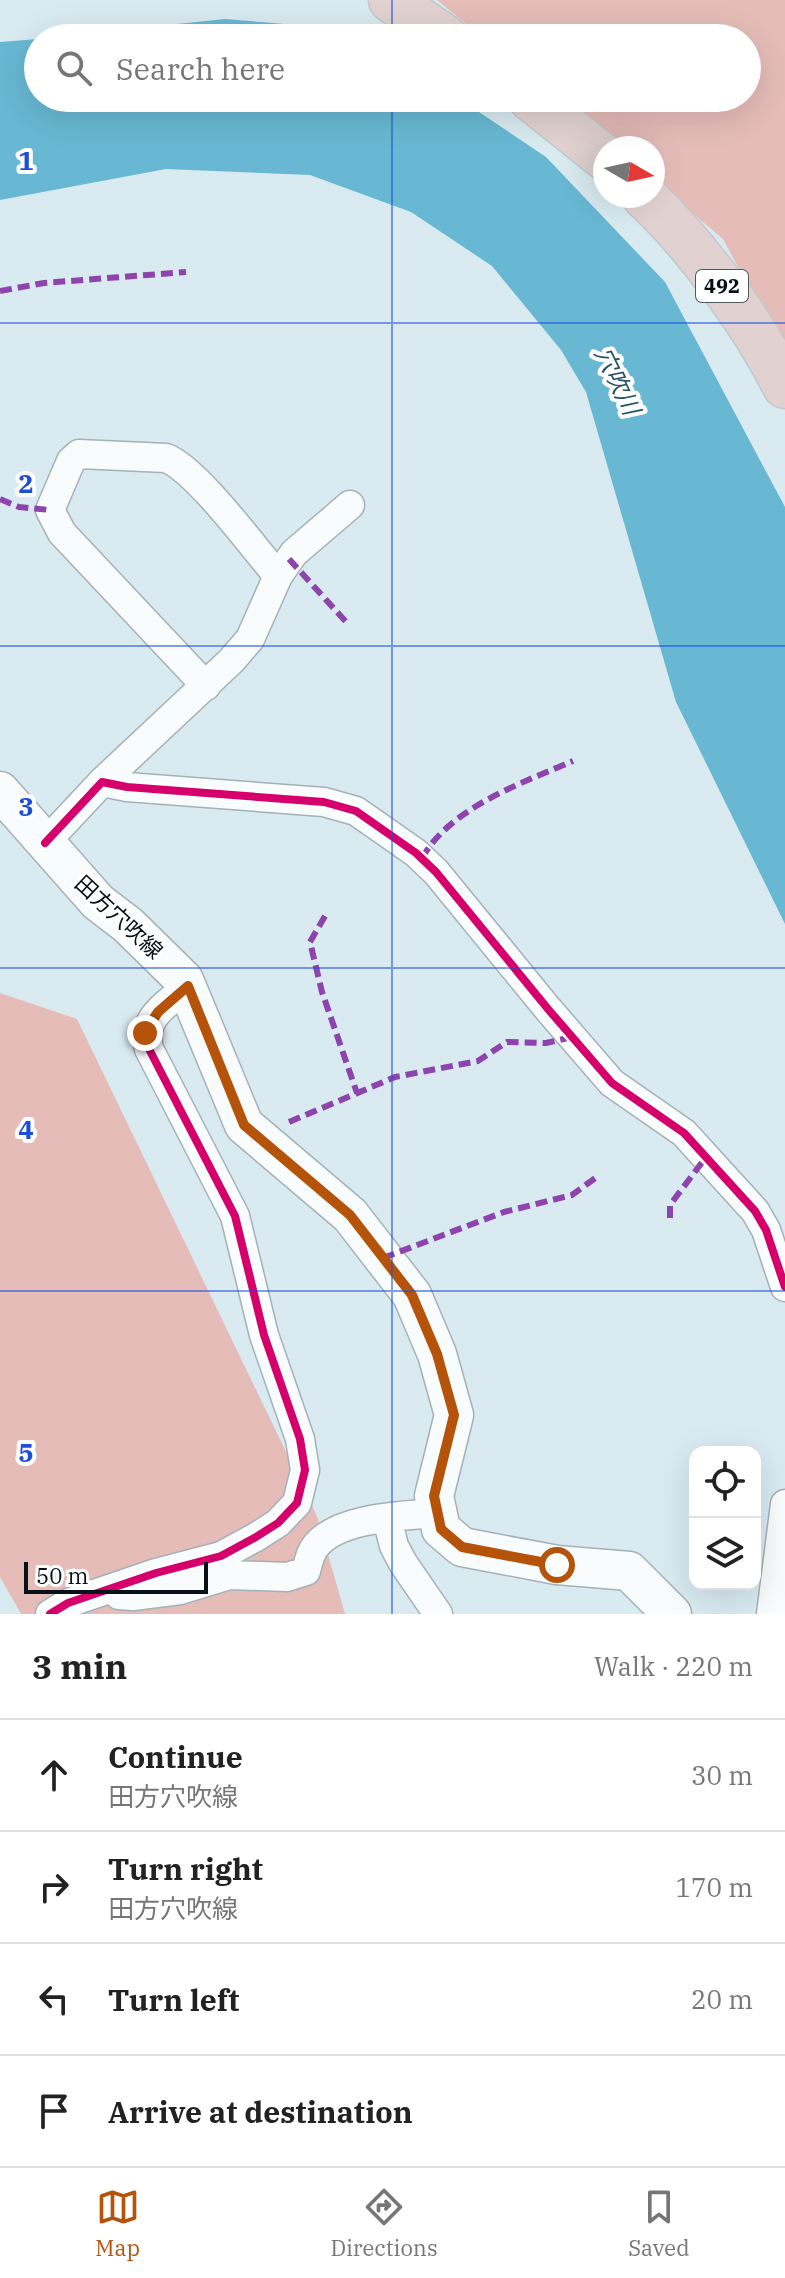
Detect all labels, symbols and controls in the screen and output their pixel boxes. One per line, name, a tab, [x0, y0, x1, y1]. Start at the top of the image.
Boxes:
search box	[24, 24, 761, 112]
icon: search	[52, 46, 96, 90]
text: Search here	[116, 49, 285, 88]
north arrow	[593, 136, 665, 208]
text: 1	[18, 143, 34, 177]
road number: 492	[696, 270, 748, 302]
water label: 穴吹川	[588, 341, 649, 423]
text: 2	[18, 466, 34, 500]
text: 3	[18, 789, 34, 823]
street label: 田方穴吹線	[69, 869, 169, 965]
route end	[127, 1015, 163, 1051]
text: 4	[18, 1112, 34, 1146]
text: 5	[18, 1435, 34, 1469]
map controls	[689, 1446, 761, 1590]
button: locate	[689, 1446, 761, 1518]
button: layers	[689, 1518, 761, 1590]
route start	[539, 1547, 575, 1583]
scale bar	[24, 1558, 208, 1594]
text: 50 m	[36, 1561, 88, 1590]
text: 3 min	[32, 1644, 127, 1688]
text: Walk · 220 m	[594, 1649, 753, 1683]
text: Continue	[108, 1737, 243, 1776]
icon: ahead	[32, 1753, 76, 1797]
text: 30 m	[691, 1758, 753, 1792]
text: 田方穴吹線	[108, 1779, 238, 1813]
text: Turn right	[108, 1849, 263, 1888]
icon: right	[32, 1865, 76, 1909]
text: 170 m	[675, 1870, 753, 1904]
text: 田方穴吹線	[108, 1891, 238, 1925]
icon: left	[32, 1977, 76, 2021]
text: Turn left	[108, 1980, 240, 2019]
text: 20 m	[691, 1982, 753, 2016]
icon: arrive	[32, 2089, 76, 2133]
text: Arrive at destination	[108, 2092, 413, 2131]
tab: Map	[95, 2185, 140, 2262]
tab: Directions	[330, 2185, 438, 2262]
tab: Saved	[628, 2185, 690, 2262]

